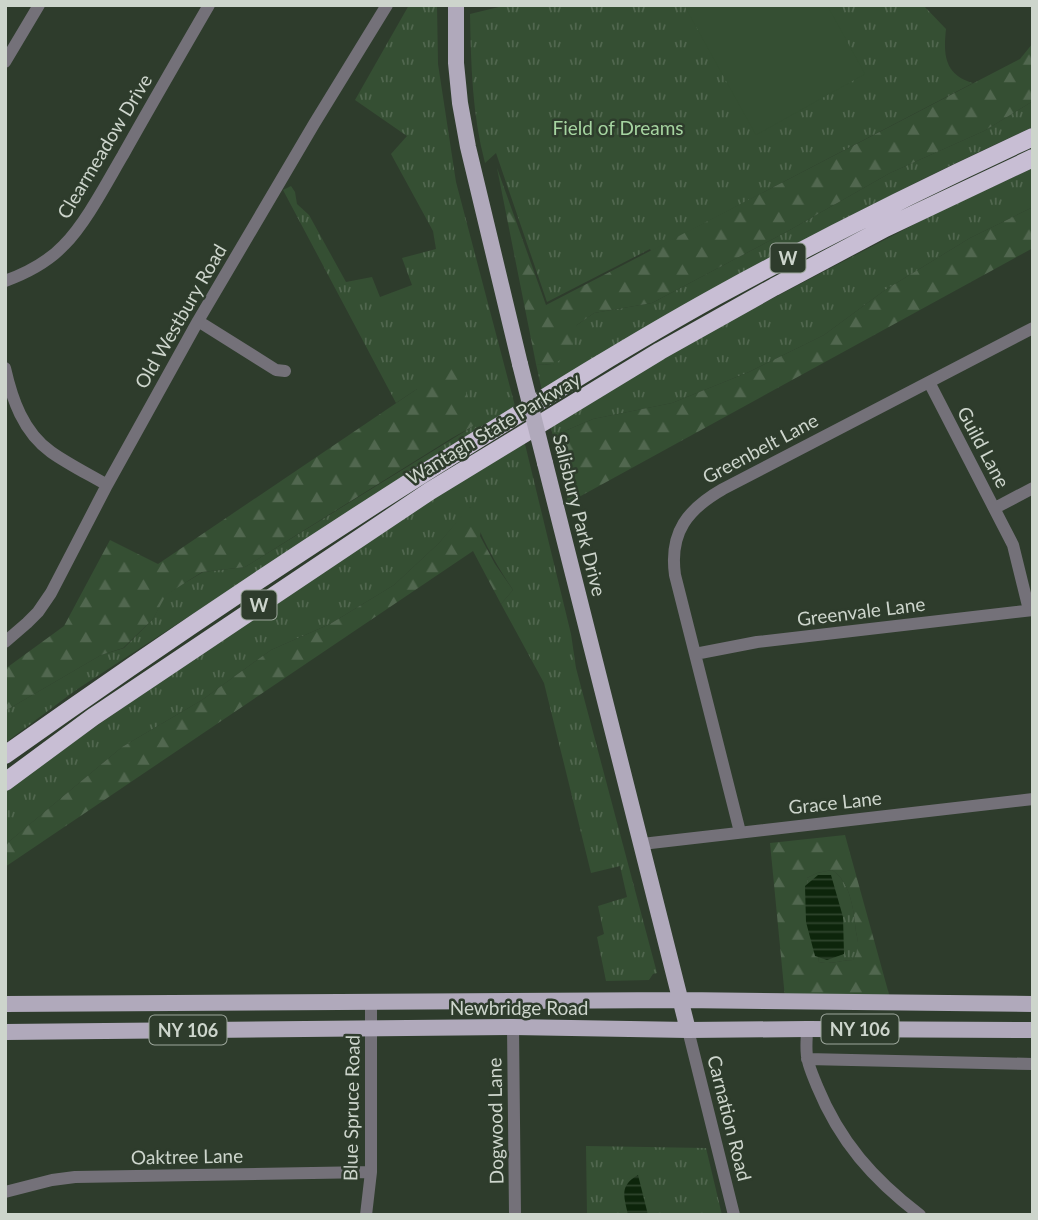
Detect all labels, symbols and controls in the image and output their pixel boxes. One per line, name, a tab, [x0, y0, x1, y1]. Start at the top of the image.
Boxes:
street label: Clearmeadow Drive	[52, 70, 156, 222]
park label: Field of Dreams	[552, 116, 684, 139]
street label: Old Westbury Road	[129, 240, 231, 392]
road number: W	[770, 244, 806, 272]
street label: Wantagh State Parkway	[402, 367, 584, 489]
street label: Guild Lane	[953, 402, 1015, 492]
street label: Greenbelt Lane	[698, 408, 822, 488]
street label: Salisbury Park Drive	[549, 431, 611, 599]
road number: W	[242, 590, 276, 620]
street label: Greenvale Lane	[796, 592, 926, 630]
street label: Grace Lane	[787, 786, 883, 818]
street label: Newbridge Road	[450, 996, 588, 1019]
road number: NY 106	[822, 1014, 898, 1044]
road number: NY 106	[150, 1015, 227, 1044]
street label: Blue Spruce Road	[338, 1035, 364, 1181]
street label: Carnation Road	[703, 1053, 757, 1183]
street label: Dogwood Lane	[482, 1058, 508, 1184]
street label: Oaktree Lane	[131, 1144, 243, 1168]

